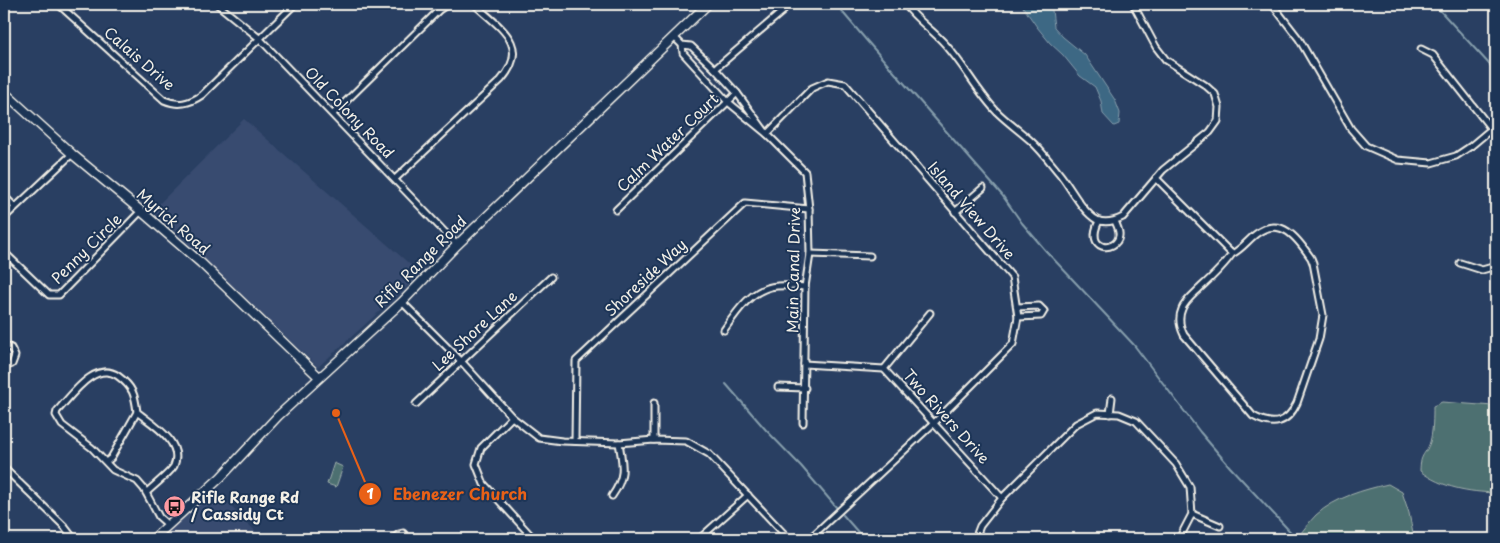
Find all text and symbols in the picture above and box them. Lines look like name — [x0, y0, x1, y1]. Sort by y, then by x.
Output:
street label: Calais Drive — [99, 20, 181, 95]
street label: Old Colony Road — [300, 61, 400, 163]
street label: Calm Water Court — [611, 87, 723, 197]
street label: Island View Drive — [923, 156, 1021, 264]
street label: Myrick Road — [132, 183, 216, 259]
street label: Penny Circle — [45, 207, 126, 288]
street label: Main Canal Drive — [780, 207, 805, 333]
street label: Rifle Range Road — [369, 210, 471, 312]
street label: Shoreside Way — [599, 233, 691, 321]
street label: Lee Shore Lane — [426, 284, 522, 376]
street label: Two Rivers Drive — [898, 364, 996, 468]
callout: Ebenezer Church — [357, 479, 538, 510]
text: 1 — [366, 481, 374, 504]
text: Ebenezer Church — [393, 481, 527, 505]
place label: Rifle Range Rd / Cassidy Ct — [190, 485, 299, 525]
bus stop icon: Rifle Range Rd / Cassidy Ct — [163, 495, 187, 519]

